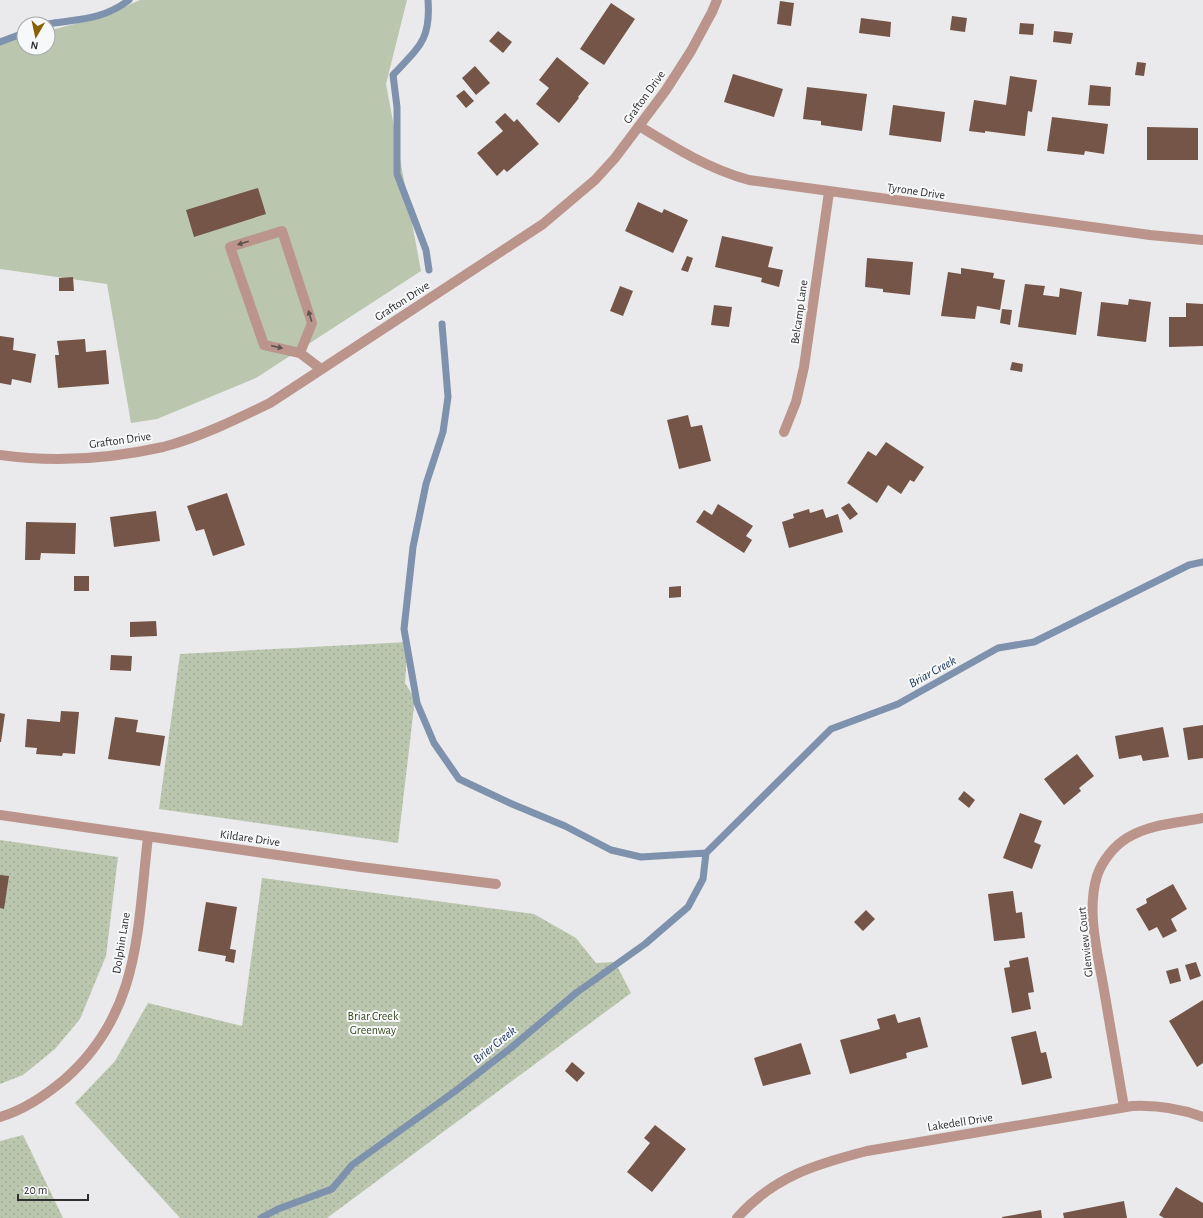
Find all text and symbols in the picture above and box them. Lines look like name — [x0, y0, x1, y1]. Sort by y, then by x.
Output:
north arrow — [16, 16, 56, 56]
text: N — [30, 39, 39, 51]
street label: Grafton Drive — [621, 68, 667, 126]
street label: Tyrone Drive — [886, 181, 946, 202]
one-way arrow — [237, 240, 249, 246]
street label: Grafton Drive — [373, 279, 431, 323]
street label: Belcamp Lane — [789, 279, 809, 345]
one-way arrow — [307, 310, 313, 322]
one-way arrow — [271, 345, 283, 351]
street label: Grafton Drive — [88, 430, 152, 450]
water label: Briar Creek — [907, 654, 958, 691]
street label: Kildare Drive — [219, 828, 281, 848]
street label: Glenview Court — [1075, 906, 1095, 978]
street label: Dolphin Lane — [110, 911, 132, 975]
park label: Briar Creek Greenway — [348, 1010, 399, 1037]
water label: Brier Creek — [471, 1024, 519, 1066]
street label: Lakedell Drive — [926, 1111, 994, 1133]
scale bar — [18, 1176, 88, 1202]
text: 20 m — [24, 1184, 47, 1196]

